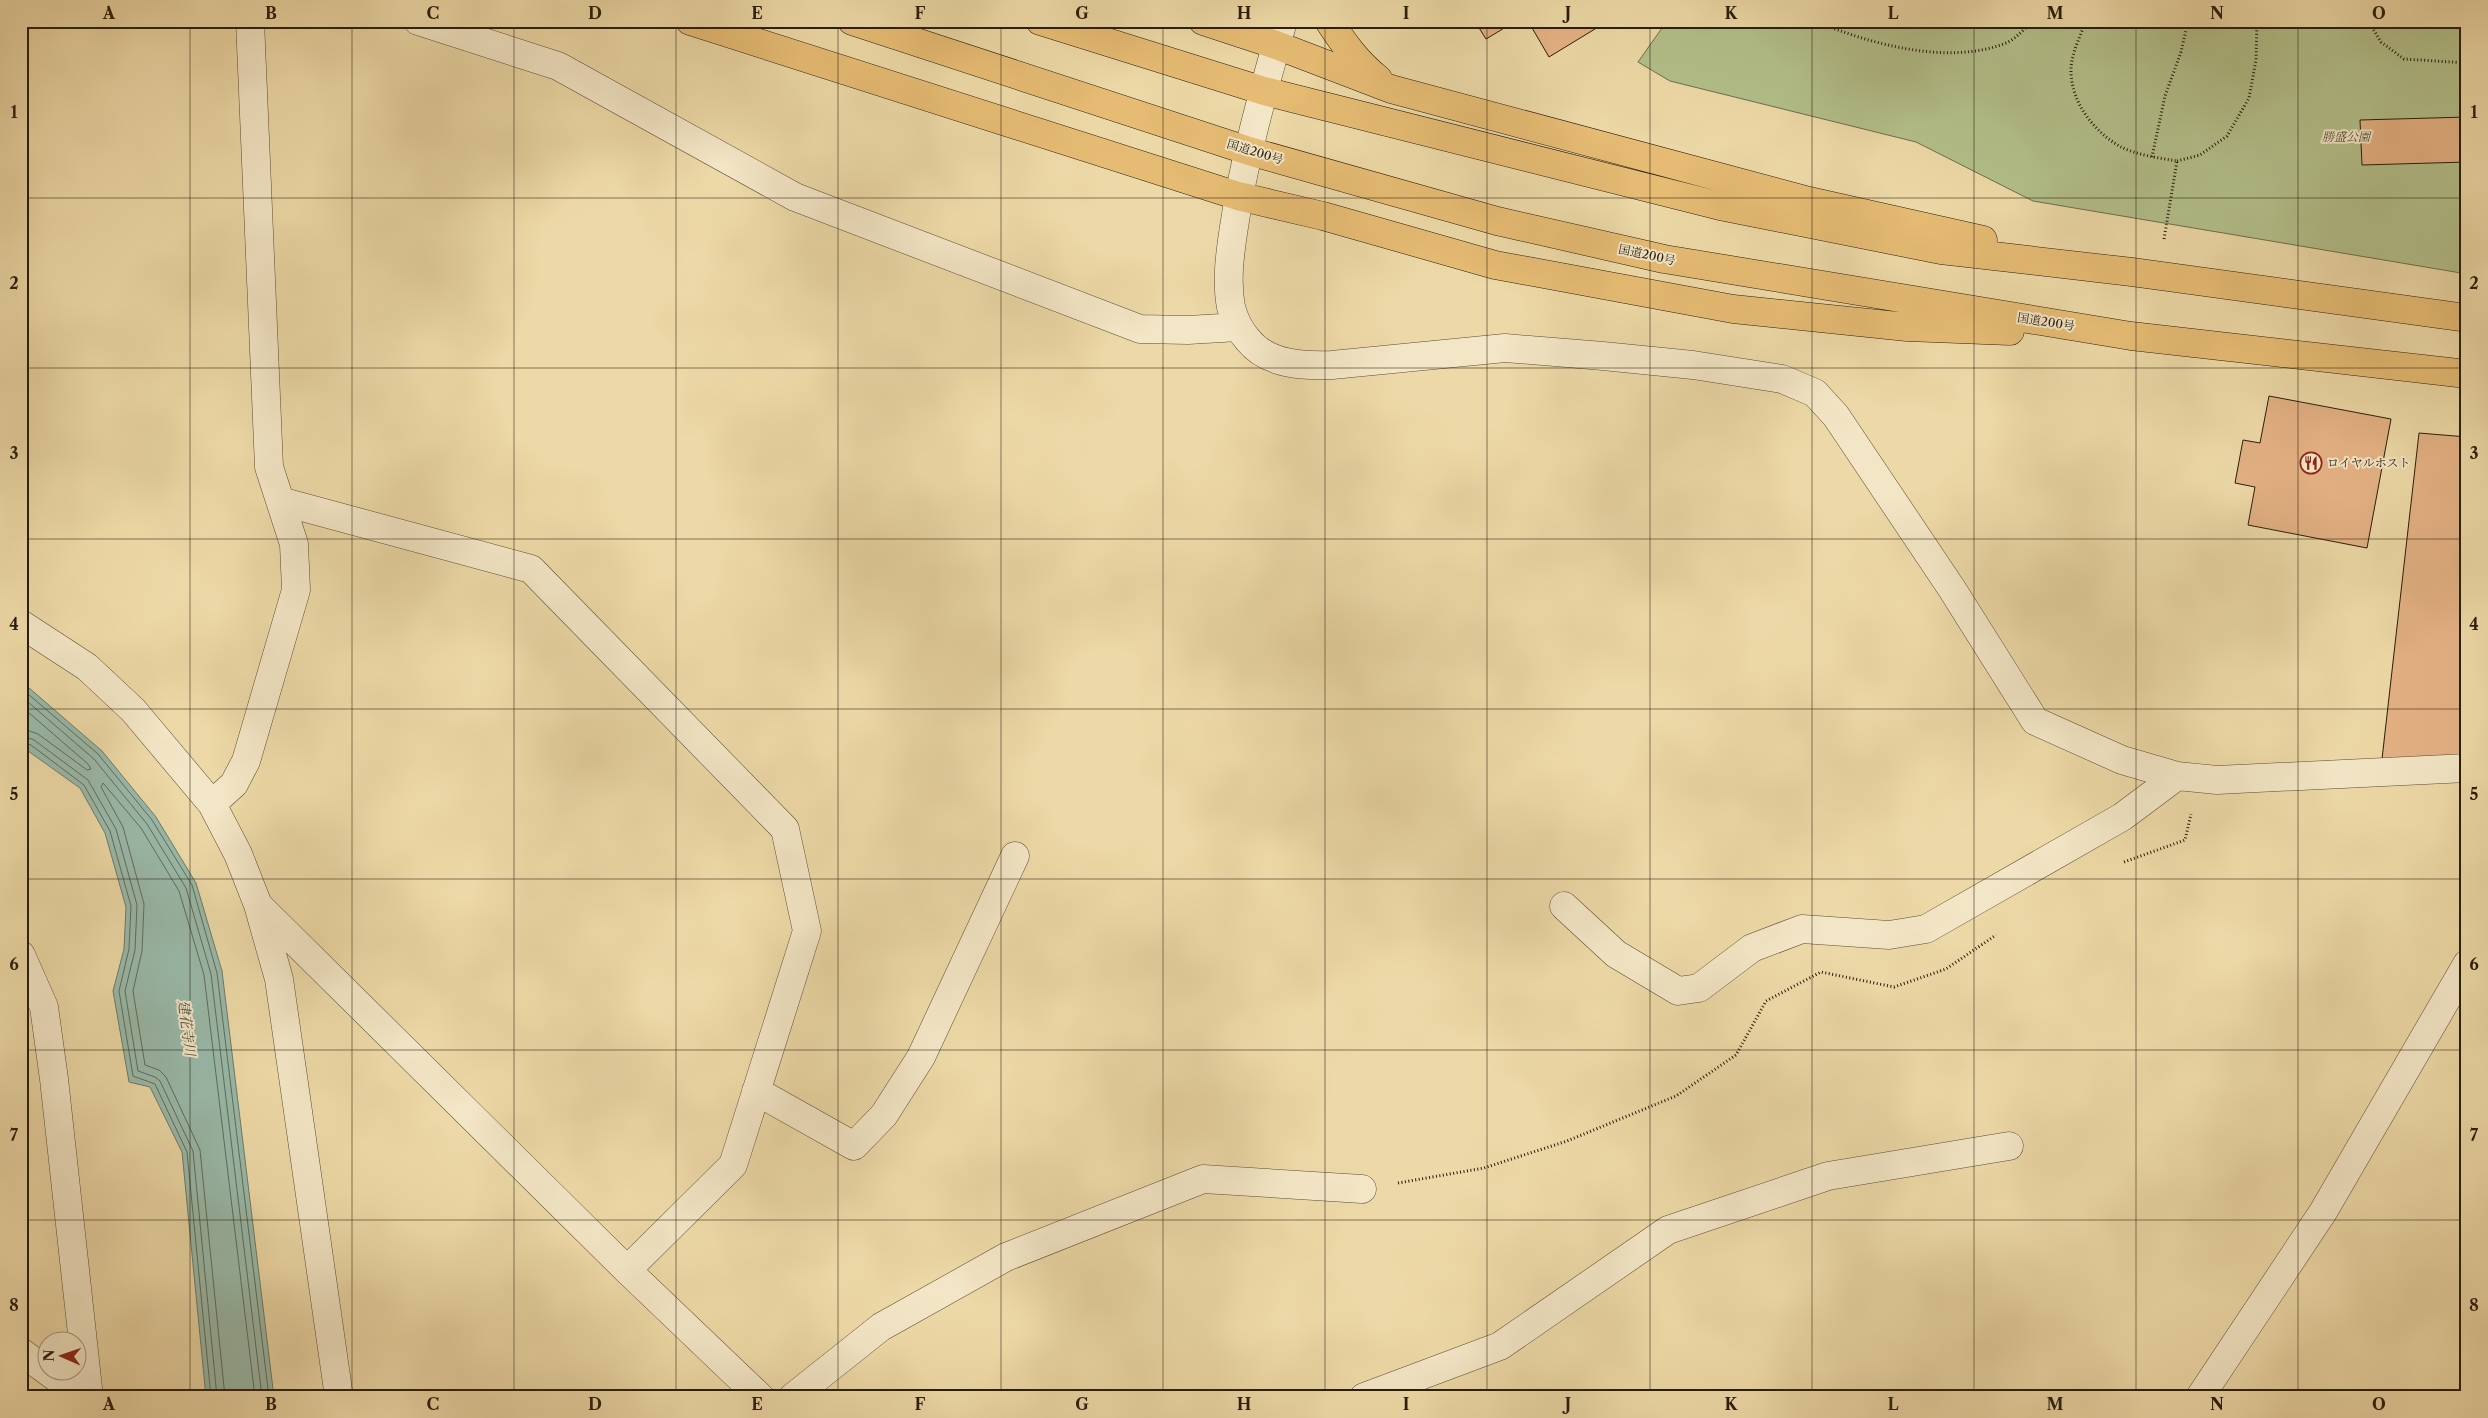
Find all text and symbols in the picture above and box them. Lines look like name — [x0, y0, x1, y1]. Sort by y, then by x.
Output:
text: A — [102, 3, 116, 23]
text: B — [265, 3, 277, 23]
text: C — [427, 3, 439, 23]
text: D — [588, 3, 602, 23]
text: E — [751, 3, 763, 23]
text: F — [915, 3, 926, 23]
text: G — [1075, 3, 1089, 23]
text: H — [1237, 3, 1251, 23]
text: I — [1403, 3, 1410, 23]
text: J — [1562, 3, 1571, 23]
text: K — [1725, 3, 1739, 23]
text: L — [1887, 3, 1899, 23]
text: M — [2047, 3, 2064, 23]
text: N — [2210, 3, 2224, 23]
text: O — [2372, 3, 2386, 23]
text: 1 — [10, 102, 18, 122]
text: 1 — [2470, 102, 2478, 122]
park label: 勝盛公園 — [2322, 129, 2372, 144]
street label: 国道200号 — [1225, 136, 1285, 167]
street label: 国道200号 — [1617, 241, 1677, 268]
text: 2 — [9, 273, 19, 293]
text: 2 — [2469, 273, 2479, 293]
street label: 国道200号 — [2016, 310, 2076, 333]
text: 3 — [9, 443, 19, 463]
text: 3 — [2469, 443, 2479, 463]
restaurant icon: ロイヤルホスト — [2299, 451, 2323, 475]
place label: ロイヤルホスト — [2327, 455, 2411, 470]
text: 4 — [9, 614, 19, 634]
text: 4 — [2469, 614, 2479, 634]
text: 5 — [10, 784, 19, 804]
text: 5 — [2470, 784, 2479, 804]
text: 6 — [9, 954, 19, 974]
text: 6 — [2469, 954, 2479, 974]
water label: 建花寺川 — [175, 999, 200, 1059]
text: 7 — [10, 1125, 19, 1145]
text: 7 — [2470, 1125, 2479, 1145]
text: 8 — [9, 1295, 19, 1315]
text: 8 — [2469, 1295, 2479, 1315]
north arrow — [38, 1330, 88, 1380]
text: N — [40, 1349, 58, 1362]
text: A — [102, 1394, 116, 1414]
text: B — [265, 1394, 277, 1414]
text: C — [427, 1394, 439, 1414]
text: D — [588, 1394, 602, 1414]
text: E — [751, 1394, 763, 1414]
text: F — [915, 1394, 926, 1414]
text: G — [1075, 1394, 1089, 1414]
text: H — [1237, 1394, 1251, 1414]
text: I — [1403, 1394, 1410, 1414]
text: J — [1562, 1394, 1571, 1414]
text: K — [1725, 1394, 1739, 1414]
text: L — [1887, 1394, 1899, 1414]
text: M — [2047, 1394, 2064, 1414]
text: N — [2210, 1394, 2224, 1414]
text: O — [2372, 1394, 2386, 1414]

